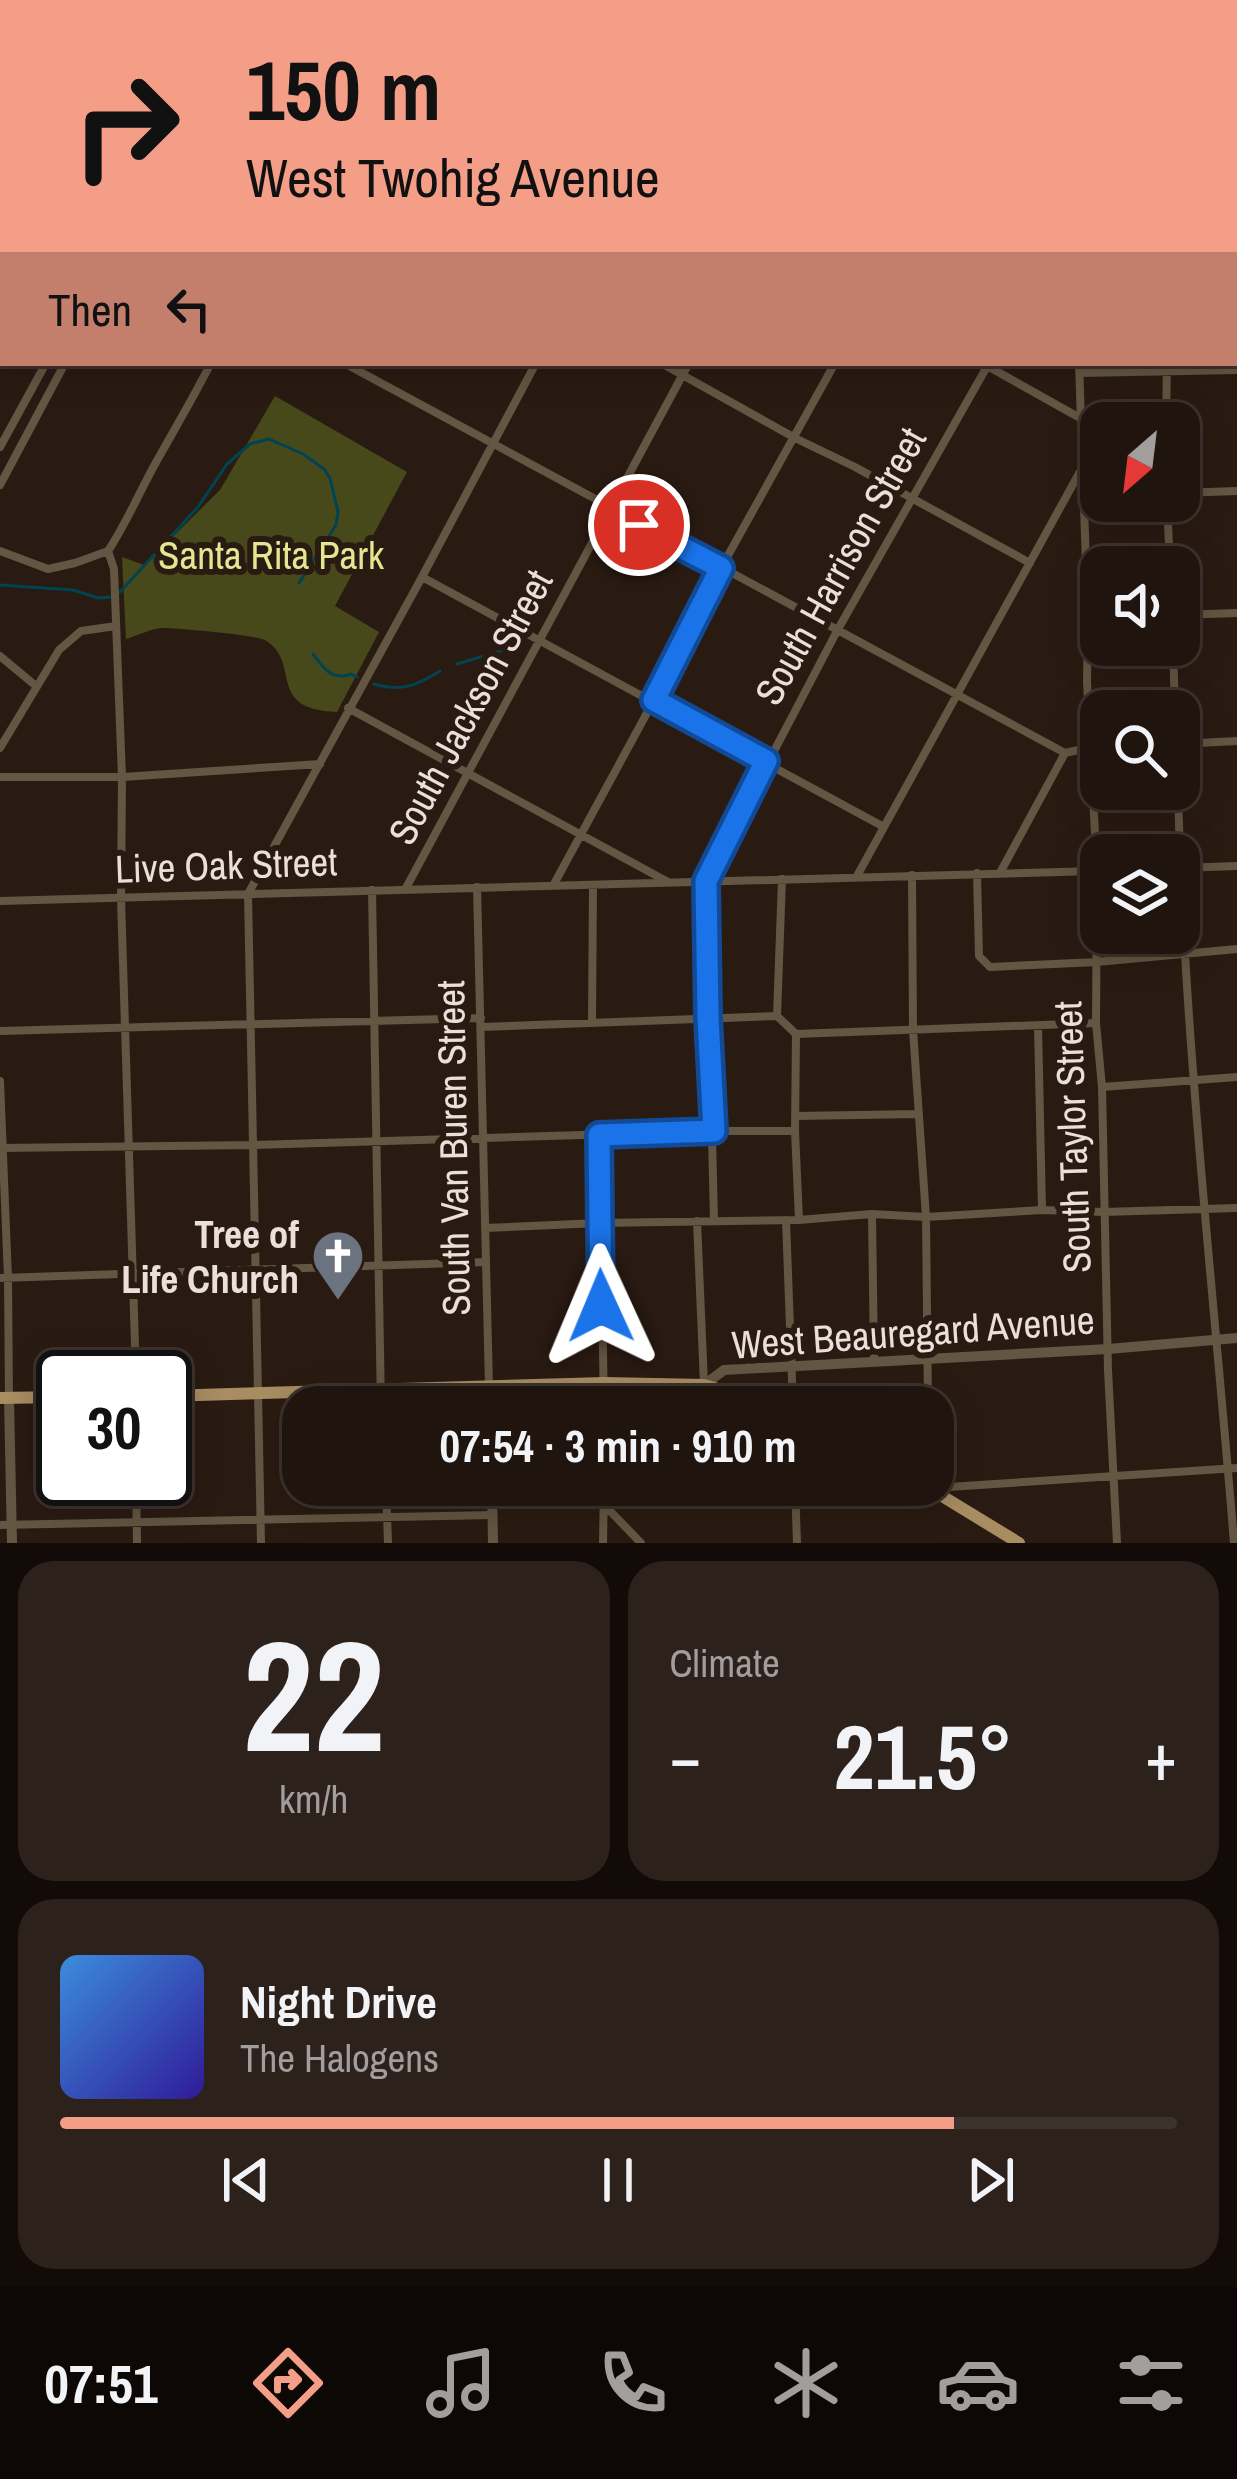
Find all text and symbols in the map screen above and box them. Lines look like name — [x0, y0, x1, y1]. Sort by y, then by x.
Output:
text: 150 m — [246, 33, 441, 146]
icon: right — [48, 48, 204, 204]
text: West Twohig Avenue — [246, 141, 660, 214]
icon: left — [156, 276, 222, 342]
text: Then — [48, 279, 132, 340]
north arrow — [1080, 402, 1200, 522]
map controls — [1080, 402, 1200, 954]
street label: South Harrison Street — [742, 418, 938, 714]
pin — [588, 474, 690, 576]
icon: arrive — [606, 492, 672, 558]
park label: Santa Rita Park — [158, 529, 385, 581]
button: sound — [1080, 546, 1200, 666]
street label: South Jackson Street — [376, 560, 564, 853]
button: search — [1080, 690, 1200, 810]
button: layers — [1080, 834, 1200, 954]
street label: Live Oak Street — [114, 835, 338, 895]
street label: South Van Buren Street — [424, 980, 482, 1316]
street label: South Taylor Street — [1041, 1000, 1103, 1274]
place label: Tree of Life Church — [121, 1208, 299, 1305]
church icon: Tree of Life Church — [310, 1228, 366, 1302]
position arrow — [538, 1243, 664, 1369]
street label: West Beauregard Avenue — [730, 1293, 1096, 1371]
speed limit sign: 30 — [36, 1350, 192, 1506]
text: 07:54 · 3 min · 910 m — [440, 1415, 796, 1476]
text: 22 — [243, 1590, 385, 1800]
text: Climate — [670, 1637, 780, 1689]
text: 21.5° — [833, 1696, 1013, 1817]
text: − — [670, 1712, 701, 1801]
text: + — [1145, 1712, 1177, 1801]
text: km/h — [279, 1773, 348, 1825]
text: Night Drive — [240, 1971, 437, 2032]
text: The Halogens — [240, 2032, 439, 2084]
icon: previous — [213, 2147, 279, 2213]
icon: pause — [585, 2147, 651, 2213]
icon: next — [958, 2147, 1024, 2213]
icon: directions — [246, 2341, 330, 2425]
icon: music — [419, 2341, 503, 2425]
icon: phone — [591, 2341, 675, 2425]
icon: climate — [764, 2341, 848, 2425]
icon: car — [936, 2341, 1020, 2425]
icon: filters — [1109, 2341, 1193, 2425]
text: 07:51 — [44, 2347, 158, 2420]

